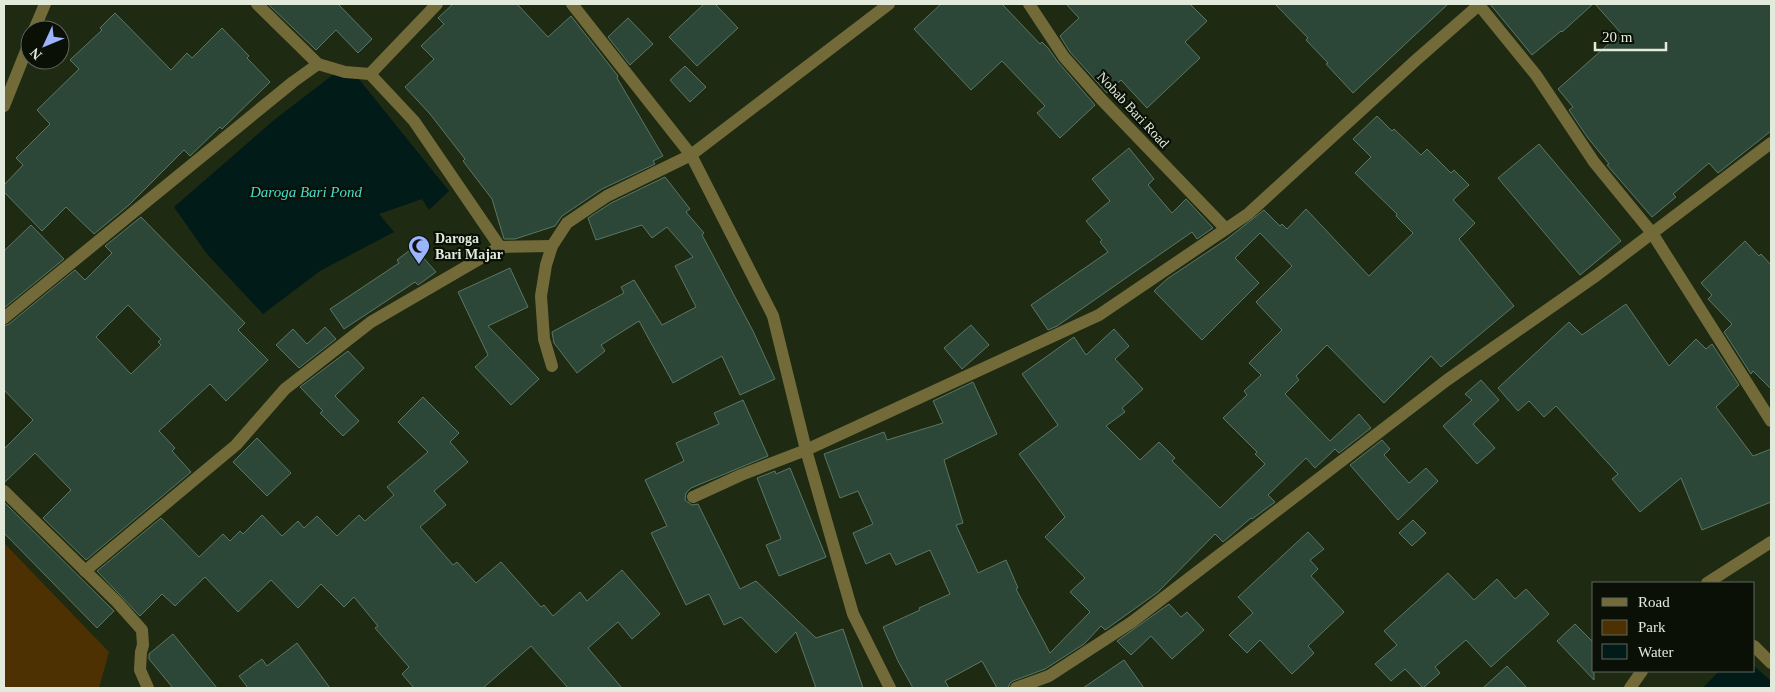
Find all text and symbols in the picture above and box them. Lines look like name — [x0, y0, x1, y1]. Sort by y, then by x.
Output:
north arrow — [20, 20, 70, 70]
scale bar — [1595, 20, 1666, 52]
text: 20 m — [1602, 29, 1633, 45]
text: N — [27, 45, 45, 63]
street label: Nobab Bari Road — [1094, 69, 1172, 151]
water label: Daroga Bari Pond — [249, 184, 362, 200]
place label: Daroga Bari Majar — [435, 231, 503, 262]
mosque icon: Daroga Bari Majar — [407, 234, 431, 265]
legend — [1592, 582, 1755, 672]
text: Road — [1638, 594, 1670, 610]
text: Park — [1638, 619, 1666, 635]
text: Water — [1638, 644, 1673, 660]

